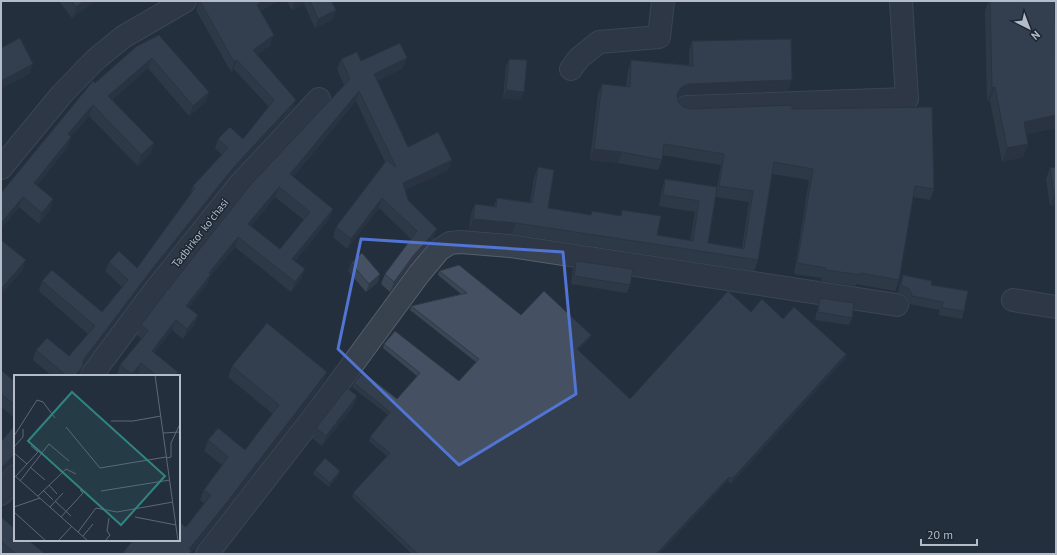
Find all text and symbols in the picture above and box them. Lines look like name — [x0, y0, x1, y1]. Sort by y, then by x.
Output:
north arrow — [1009, 8, 1049, 48]
text: N — [1028, 28, 1043, 43]
street label: Tadbirkor koʻchasi — [169, 195, 231, 270]
inset map — [14, 375, 180, 541]
scale bar — [921, 521, 977, 547]
text: 20 m — [927, 527, 953, 542]

